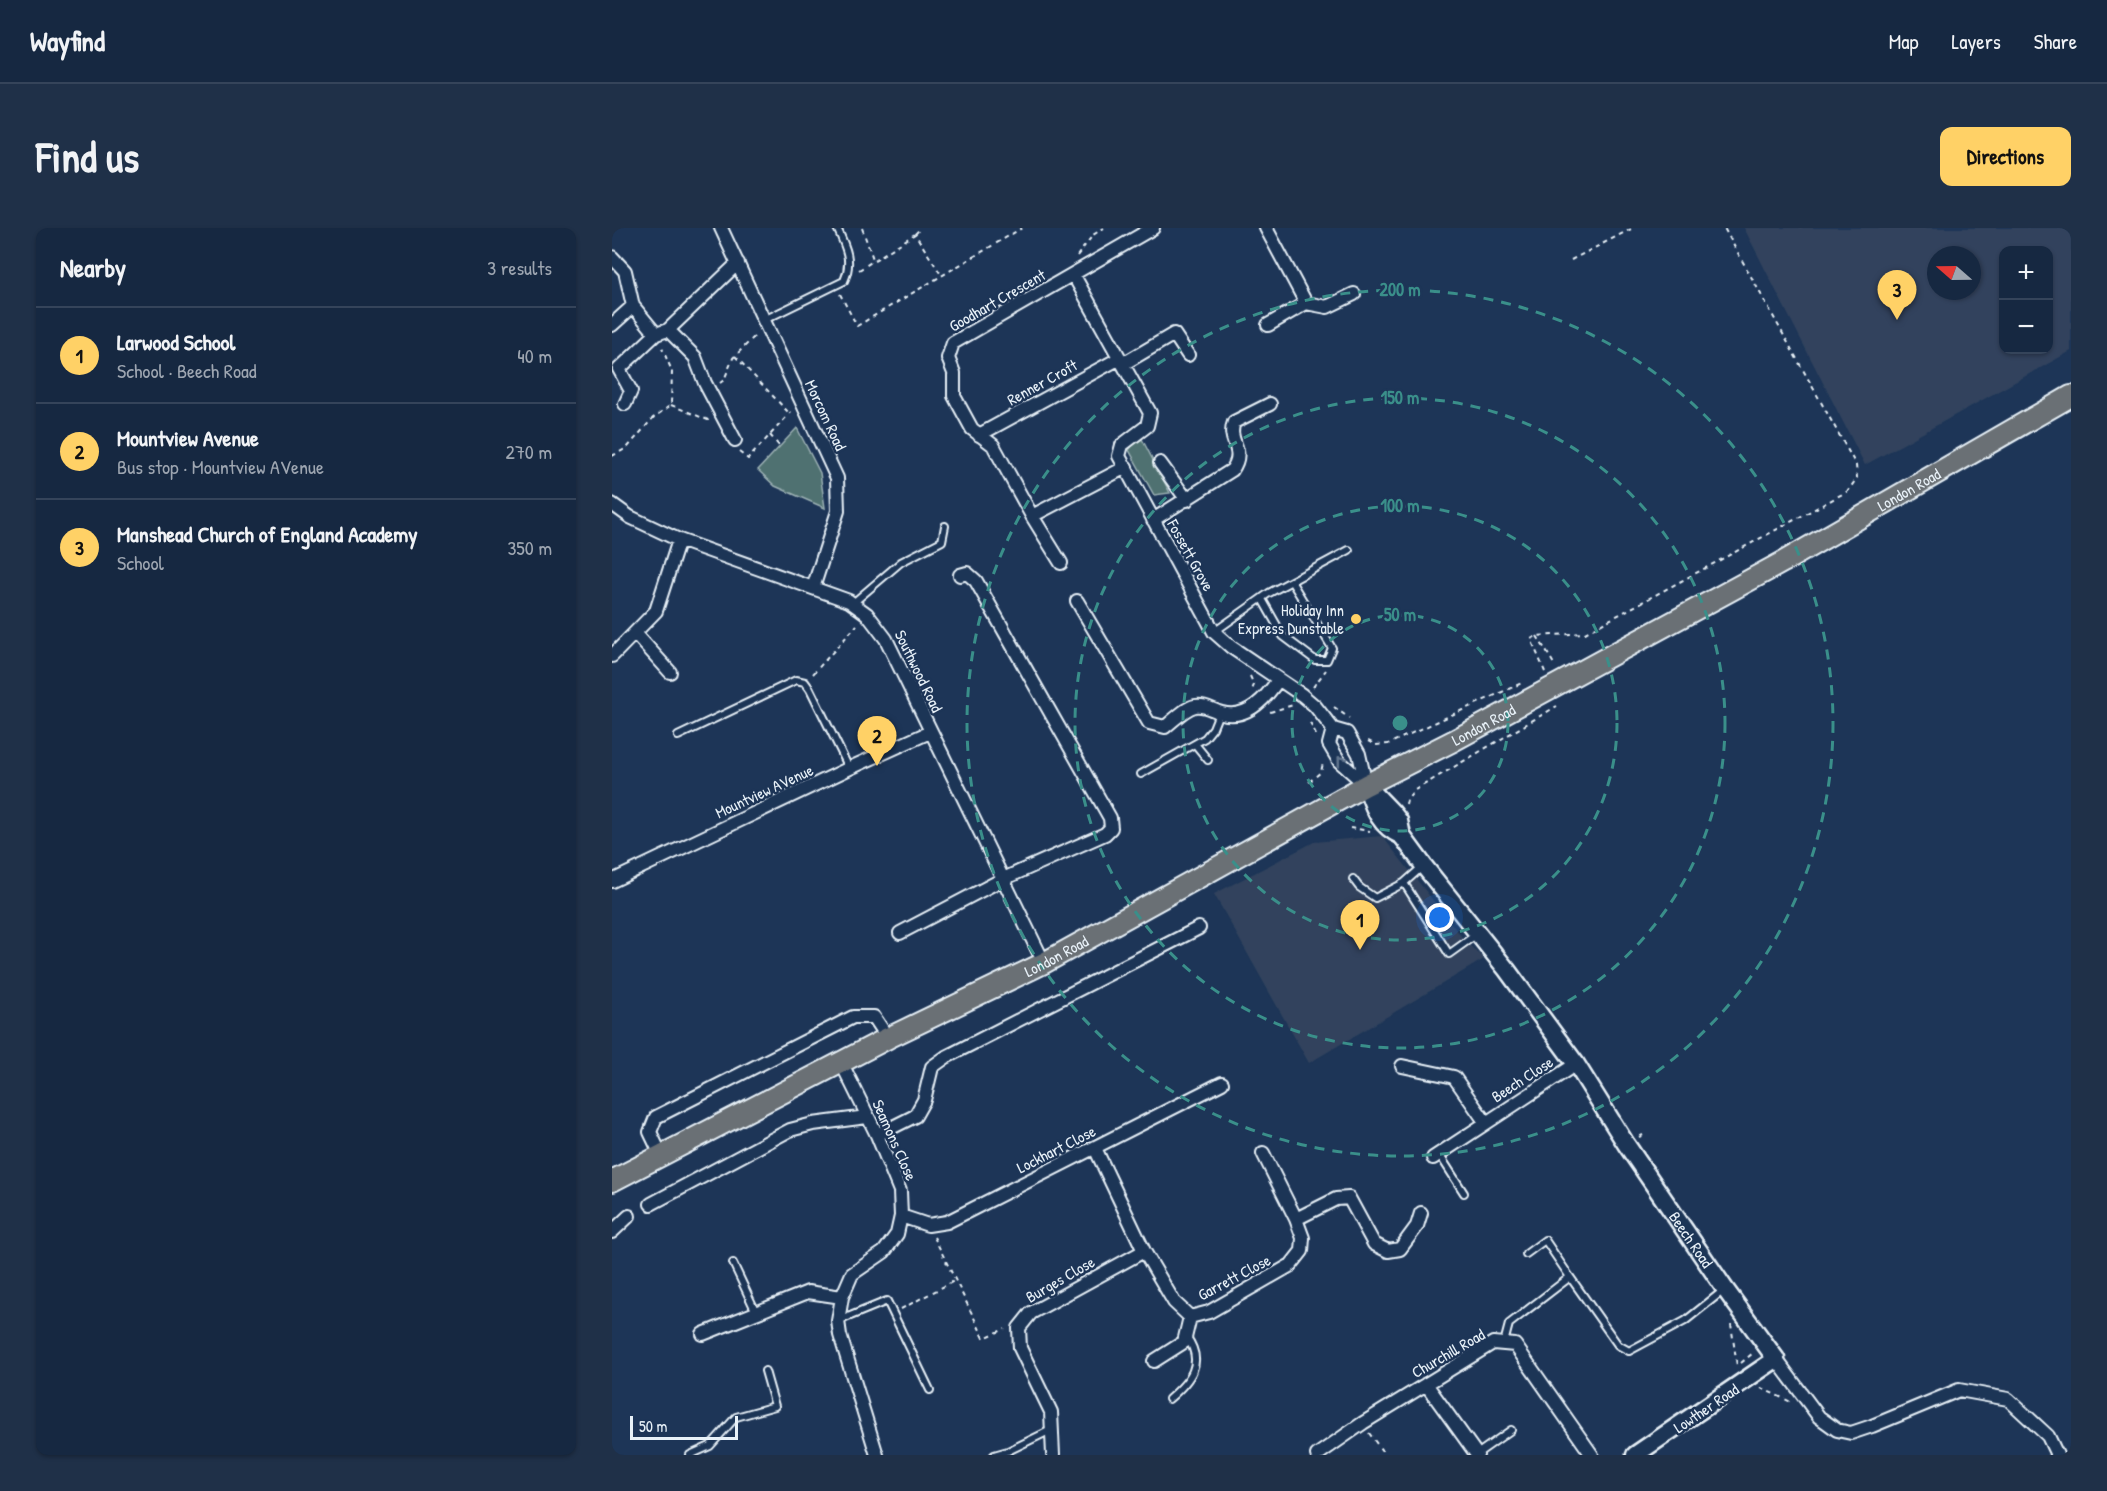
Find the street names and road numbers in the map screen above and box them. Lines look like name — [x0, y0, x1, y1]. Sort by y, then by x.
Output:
street label: Goodhart Crescent — [945, 263, 1050, 337]
street label: Renner Croft — [1003, 353, 1081, 410]
street label: Morcom Road — [800, 376, 852, 454]
street label: London Road — [1873, 463, 1944, 516]
street label: Fossett Grove — [1162, 514, 1220, 595]
street label: Southwood Road — [890, 626, 948, 716]
street label: London Road — [1448, 698, 1519, 751]
street label: Mountview AVenue — [711, 758, 817, 823]
street label: London Road — [1021, 930, 1092, 982]
street label: Beech Close — [1487, 1051, 1558, 1107]
street label: Seamons Close — [867, 1096, 923, 1185]
street label: Lockhart Close — [1013, 1119, 1100, 1178]
street label: Beech Road — [1664, 1207, 1718, 1272]
street label: Garrett Close — [1194, 1248, 1275, 1305]
street label: Burges Close — [1022, 1250, 1099, 1308]
street label: Churchill Road — [1407, 1323, 1489, 1383]
street label: Lowther Road — [1669, 1378, 1743, 1438]

